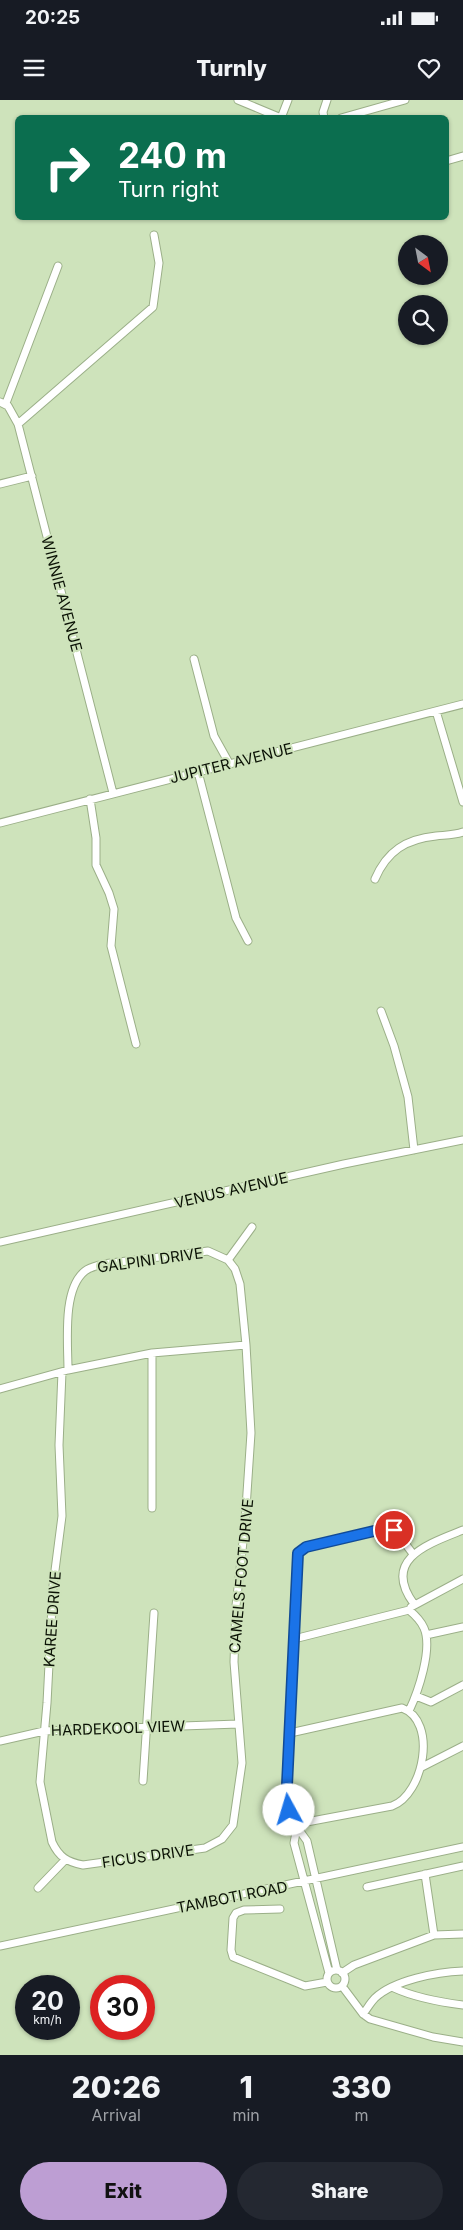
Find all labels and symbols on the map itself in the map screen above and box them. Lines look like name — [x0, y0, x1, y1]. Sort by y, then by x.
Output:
north arrow — [398, 235, 448, 285]
street label: WINNIE AVENUE — [37, 534, 87, 654]
street label: JUPITER AVENUE — [168, 739, 294, 787]
street label: VENUS AVENUE — [172, 1168, 290, 1212]
street label: GALPINI DRIVE — [96, 1243, 204, 1277]
street label: CAMELS FOOT DRIVE — [225, 1498, 257, 1654]
pin — [373, 1509, 415, 1551]
street label: KAREE DRIVE — [39, 1570, 65, 1668]
street label: HARDEKOOL VIEW — [51, 1716, 186, 1740]
position arrow — [262, 1783, 314, 1835]
street label: FICUS DRIVE — [101, 1840, 195, 1872]
street label: TAMBOTI ROAD — [175, 1877, 289, 1917]
speed limit sign: 30 — [90, 1975, 155, 2040]

